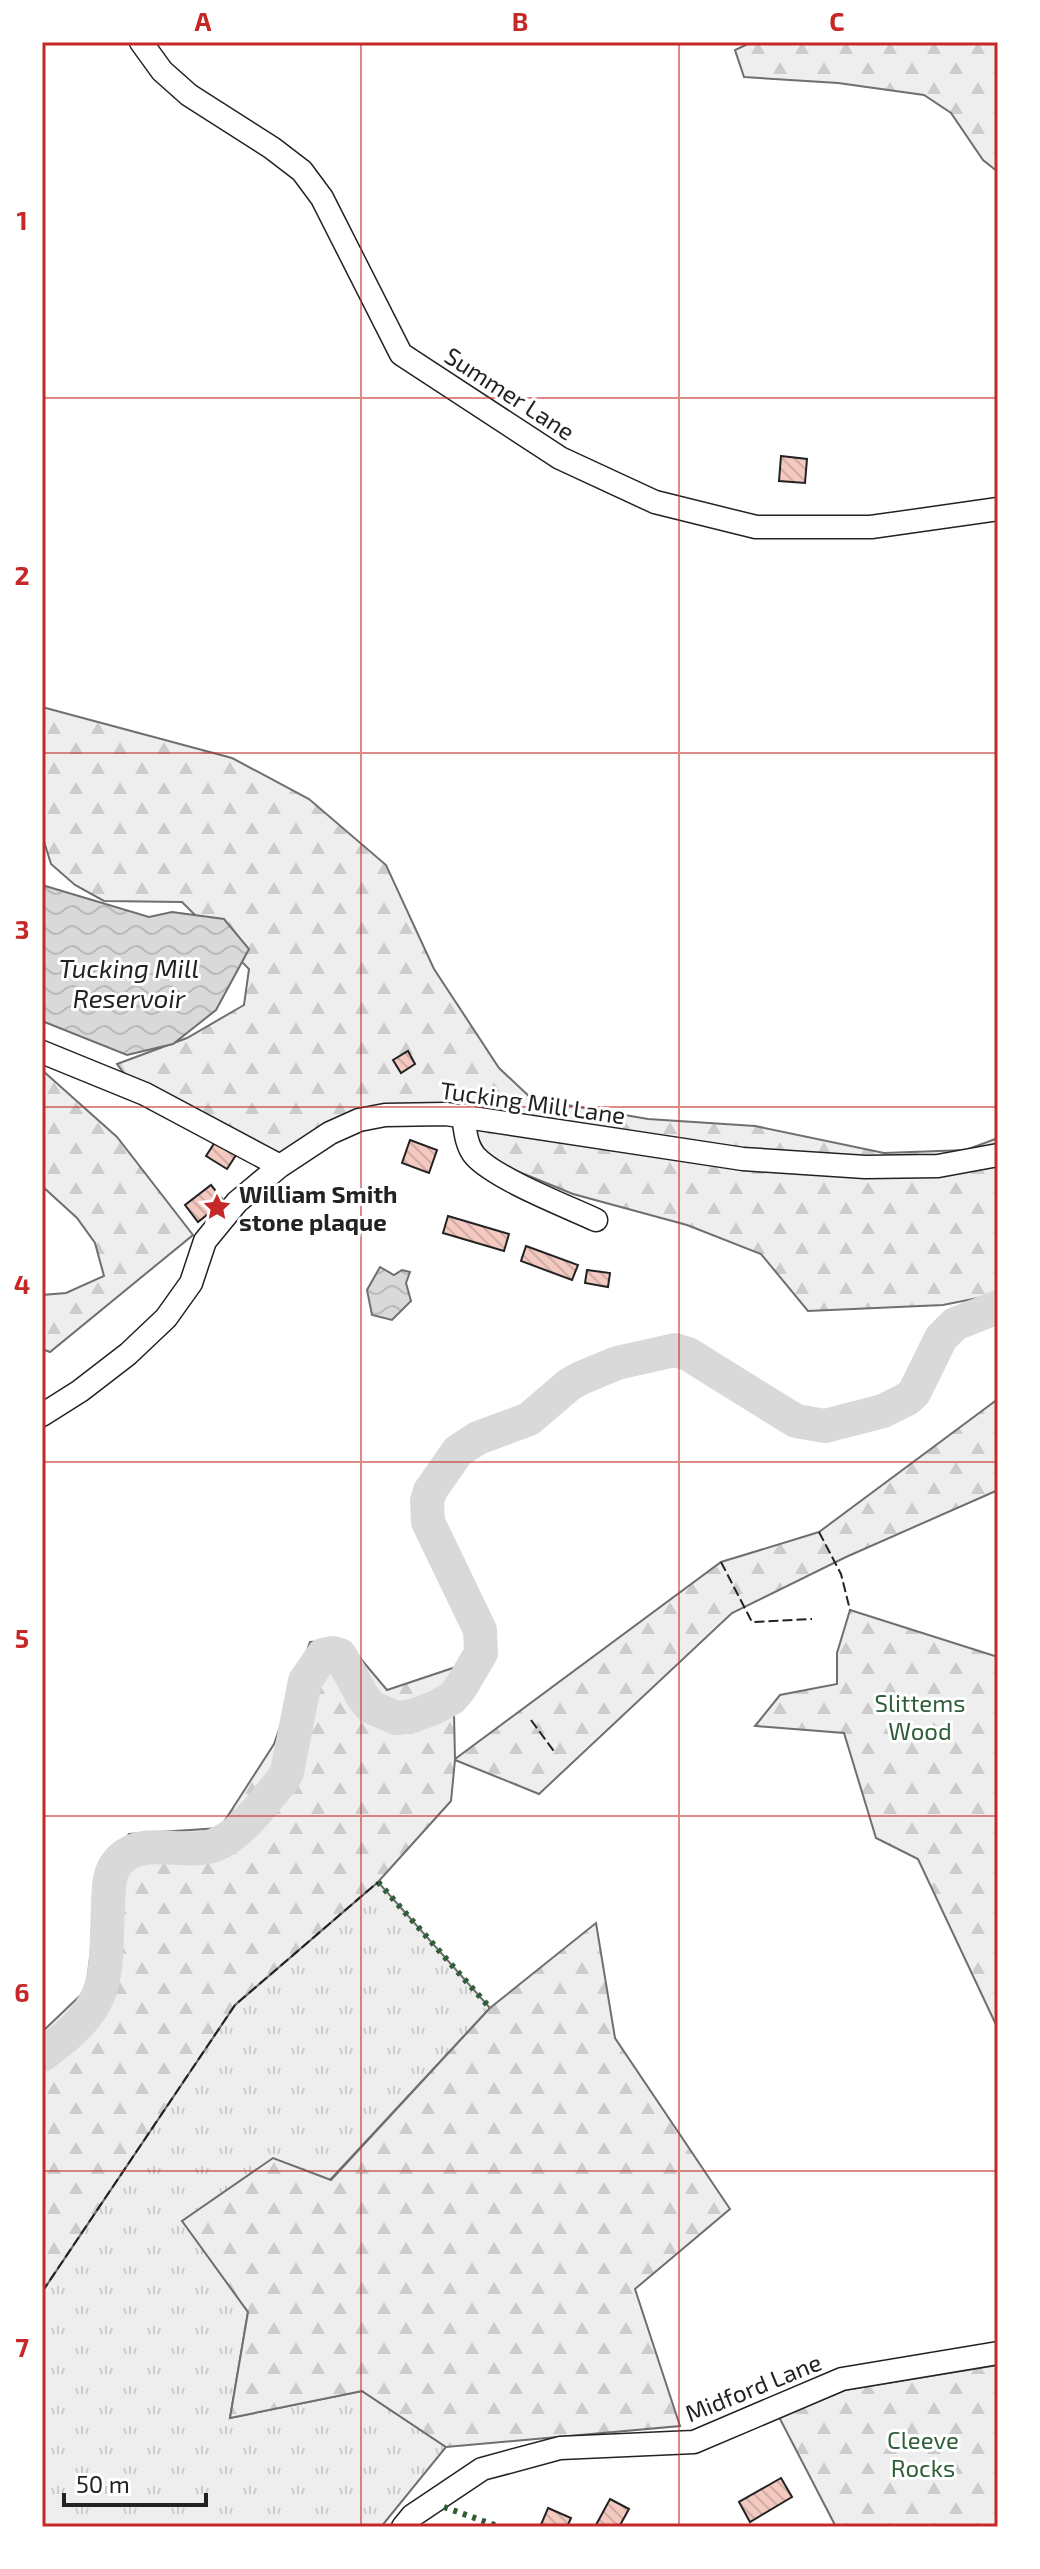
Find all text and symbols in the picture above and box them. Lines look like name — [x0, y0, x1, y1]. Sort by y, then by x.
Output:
text: A — [195, 5, 212, 36]
text: B — [512, 5, 528, 36]
text: C — [829, 5, 845, 36]
text: 1 — [16, 204, 28, 235]
street label: Summer Lane — [440, 340, 580, 446]
text: 2 — [14, 559, 30, 590]
text: 3 — [15, 913, 29, 944]
water label: Tucking Mill Reservoir — [59, 952, 199, 1013]
street label: Tucking Mill Lane — [439, 1075, 627, 1129]
place label: William Smith stone plaque — [239, 1179, 398, 1236]
place icon: William Smith stone plaque — [202, 1192, 232, 1222]
text: 4 — [14, 1268, 30, 1299]
text: 5 — [15, 1622, 29, 1653]
park label: Slittems Wood — [875, 1688, 965, 1745]
text: 6 — [14, 1976, 30, 2007]
text: 7 — [15, 2331, 29, 2362]
street label: Midford Lane — [681, 2347, 825, 2427]
park label: Cleeve Rocks — [887, 2425, 959, 2482]
scale bar — [64, 2457, 206, 2507]
text: 50 m — [76, 2469, 130, 2498]

